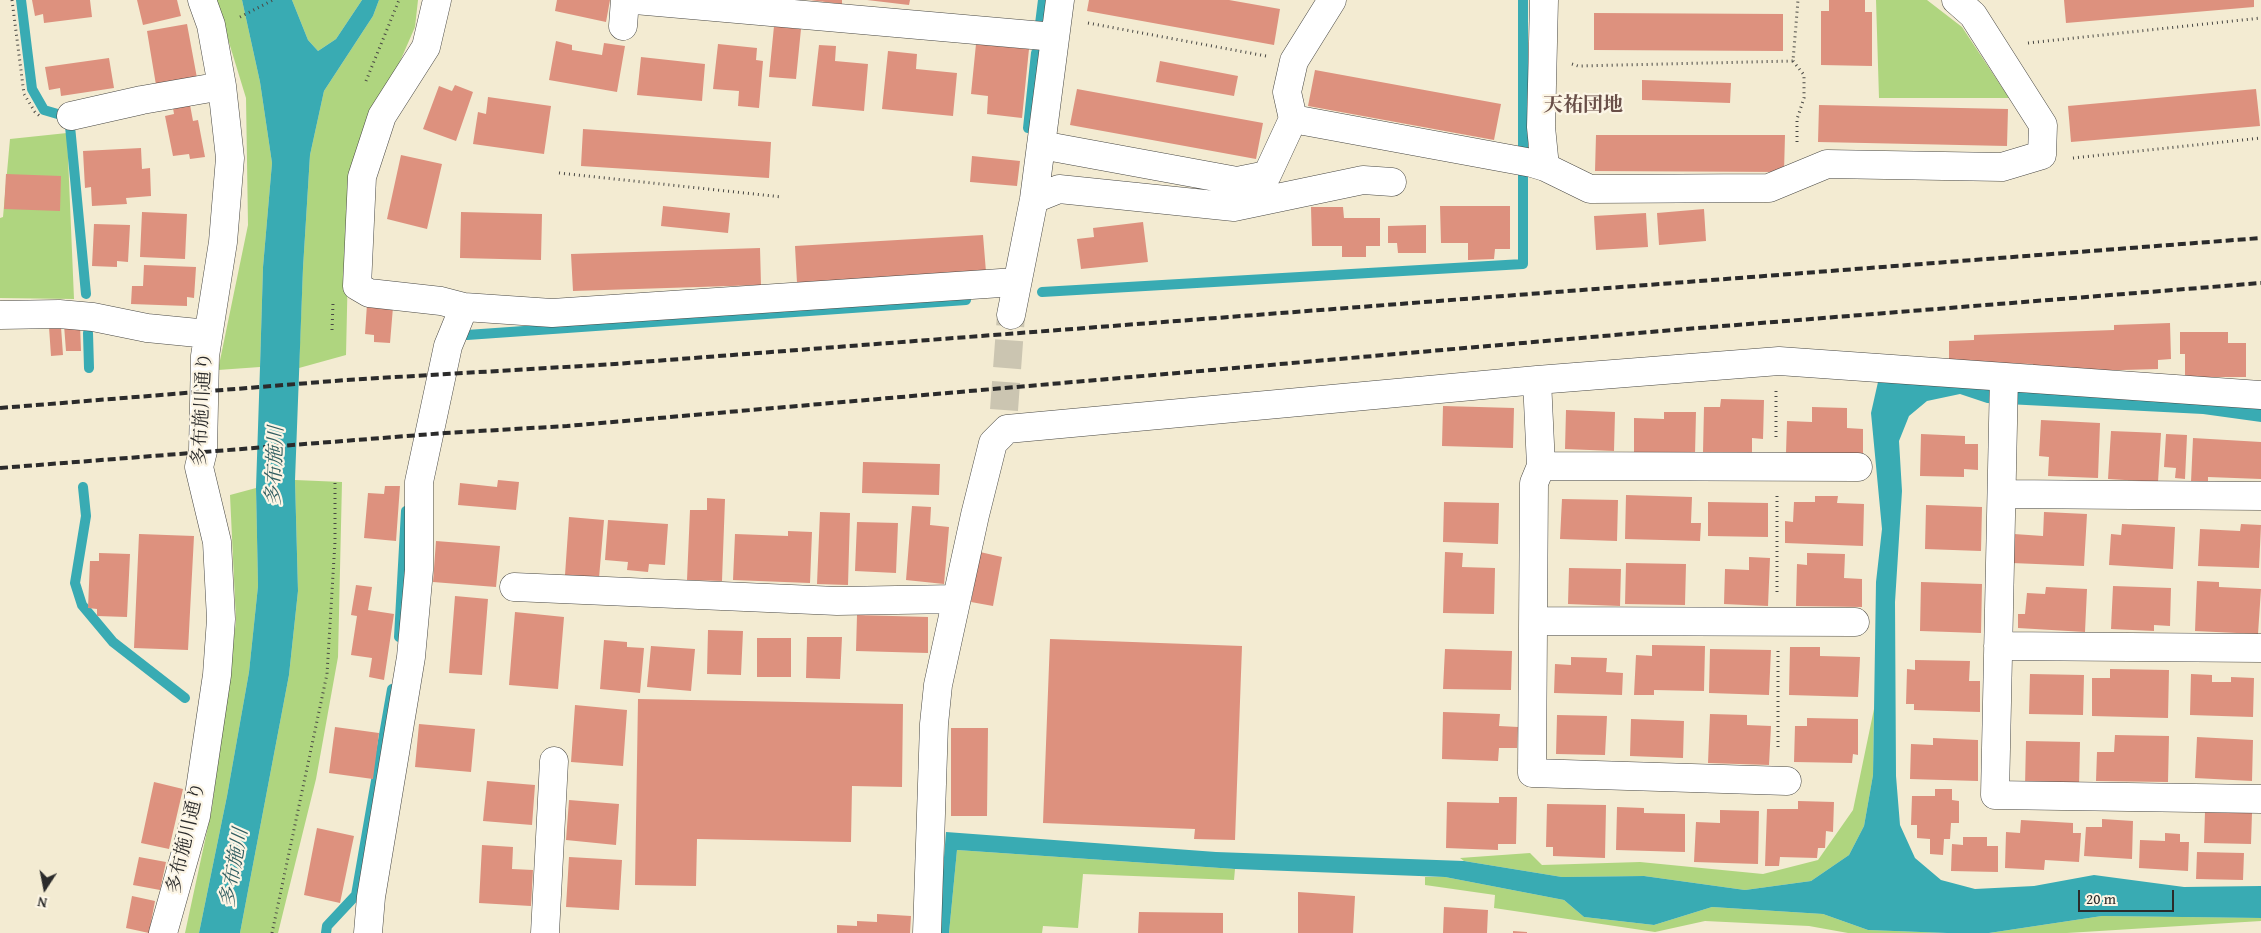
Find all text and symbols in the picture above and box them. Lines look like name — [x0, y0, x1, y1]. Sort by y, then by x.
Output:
district label: 天祐団地 — [1543, 94, 1623, 118]
street label: 多布施川通り — [189, 351, 217, 467]
water label: 多布施川 — [263, 426, 289, 506]
street label: 多布施川通り — [163, 780, 211, 896]
water label: 多布施川 — [216, 827, 254, 909]
north arrow — [20, 863, 70, 913]
scale bar — [2081, 880, 2177, 912]
text: 20 m — [2086, 888, 2116, 909]
text: N — [36, 892, 49, 913]

